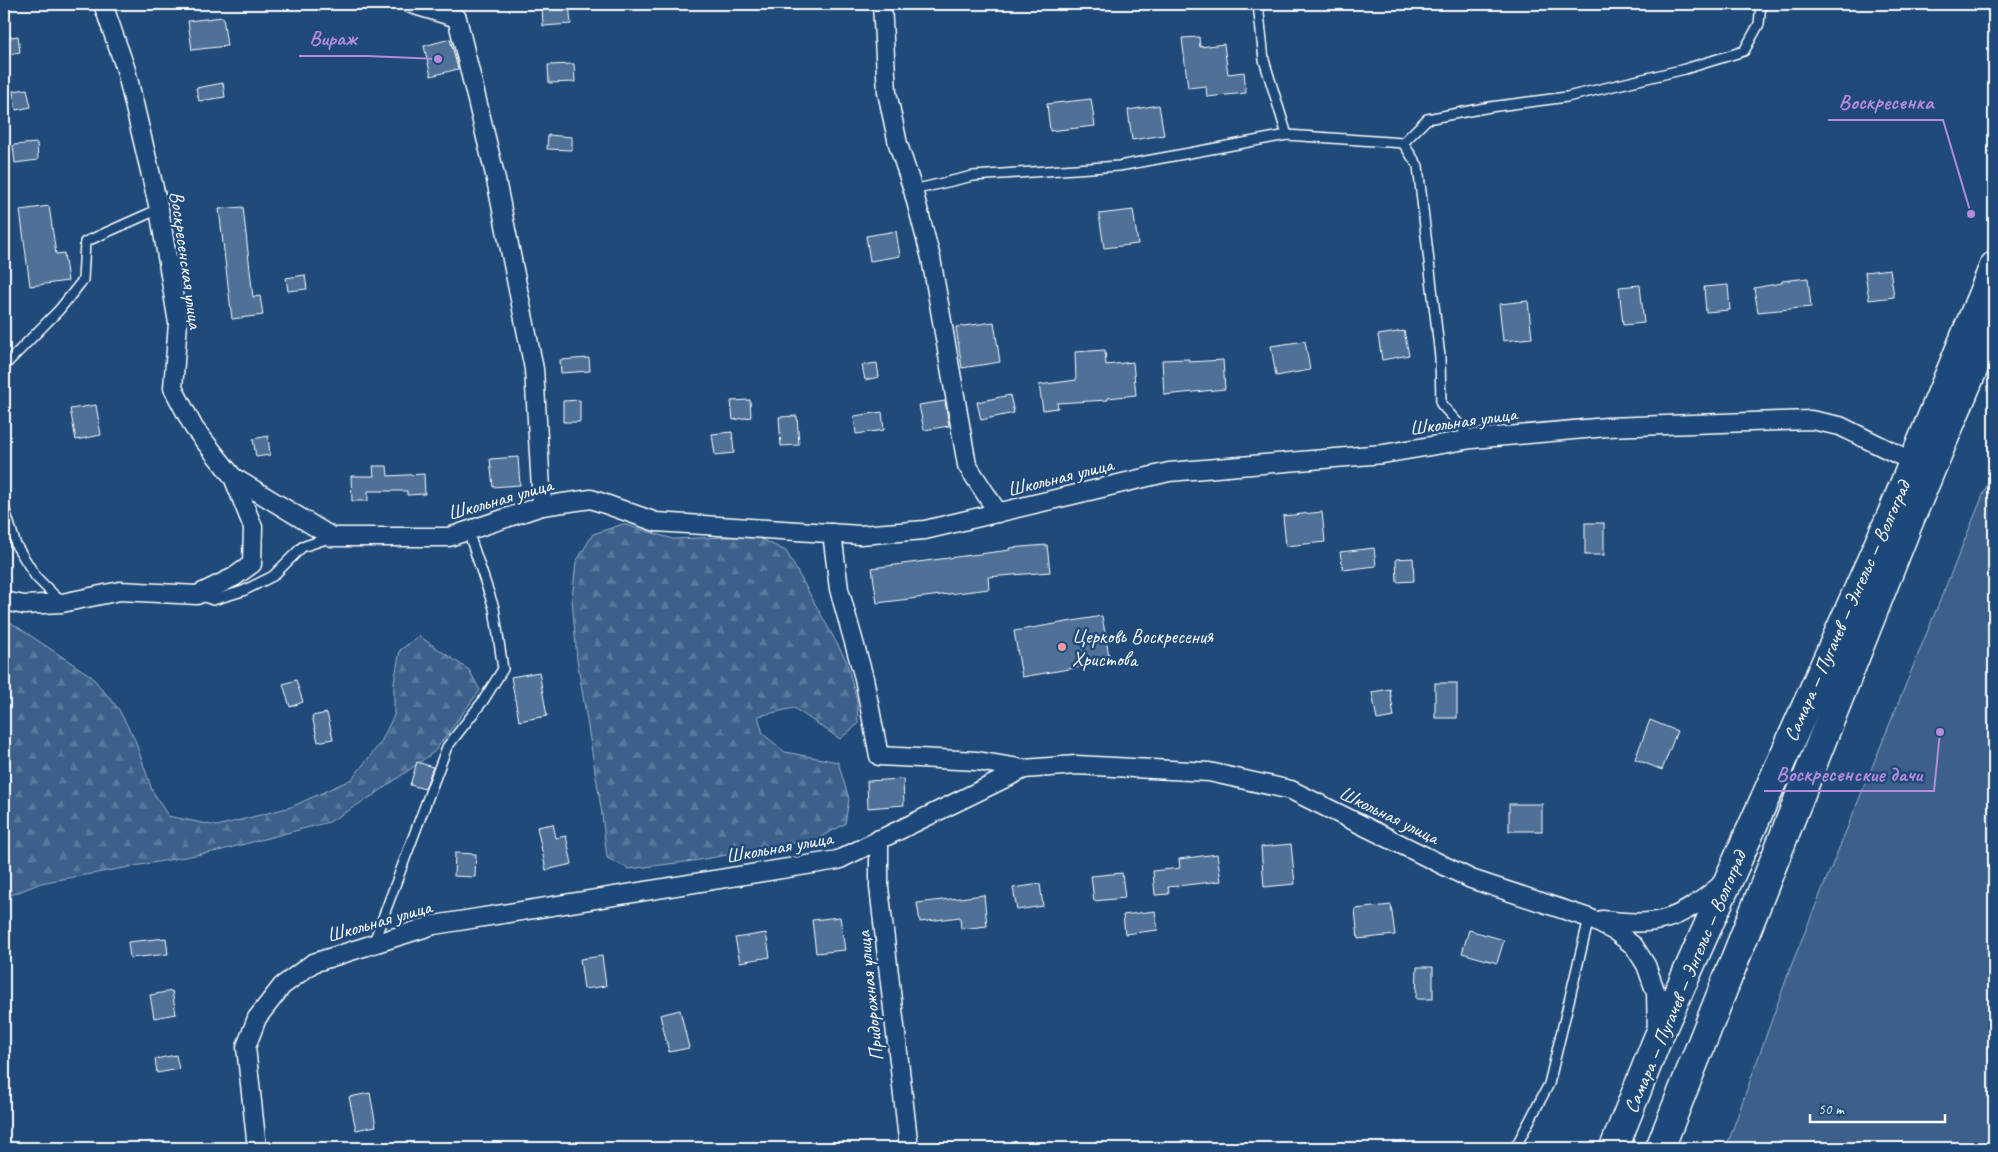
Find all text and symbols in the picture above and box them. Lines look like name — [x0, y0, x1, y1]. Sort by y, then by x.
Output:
callout: Вираж — [299, 20, 367, 56]
text: Вираж — [309, 25, 359, 51]
callout: Воскресенка — [1828, 84, 1943, 120]
text: Воскресенка — [1839, 89, 1935, 115]
street label: Воскресенская улица — [164, 190, 208, 332]
street label: Школьная улица — [1408, 401, 1520, 441]
street label: Школьная улица — [1005, 451, 1117, 502]
street label: Школьная улица — [445, 472, 557, 526]
street label: Самара — Пугачев — Энгельс — Волгоград — [1778, 475, 1917, 745]
place label: Церковь Воскресения Христова — [1072, 624, 1214, 672]
marker: Церковь Воскресения Христова — [1056, 641, 1068, 653]
callout: Воскресенские дачи — [1764, 755, 1934, 791]
text: Воскресенские дачи — [1776, 761, 1924, 787]
street label: Школьная улица — [1335, 780, 1445, 851]
street label: Школьная улица — [724, 825, 836, 869]
street label: Самара — Пугачев — Энгельс — Волгоград — [1618, 846, 1752, 1117]
street label: Школьная улица — [324, 894, 436, 948]
street label: Придорожная улица — [851, 928, 889, 1062]
scale bar — [1810, 1092, 1946, 1124]
text: 50 m — [1818, 1100, 1845, 1119]

